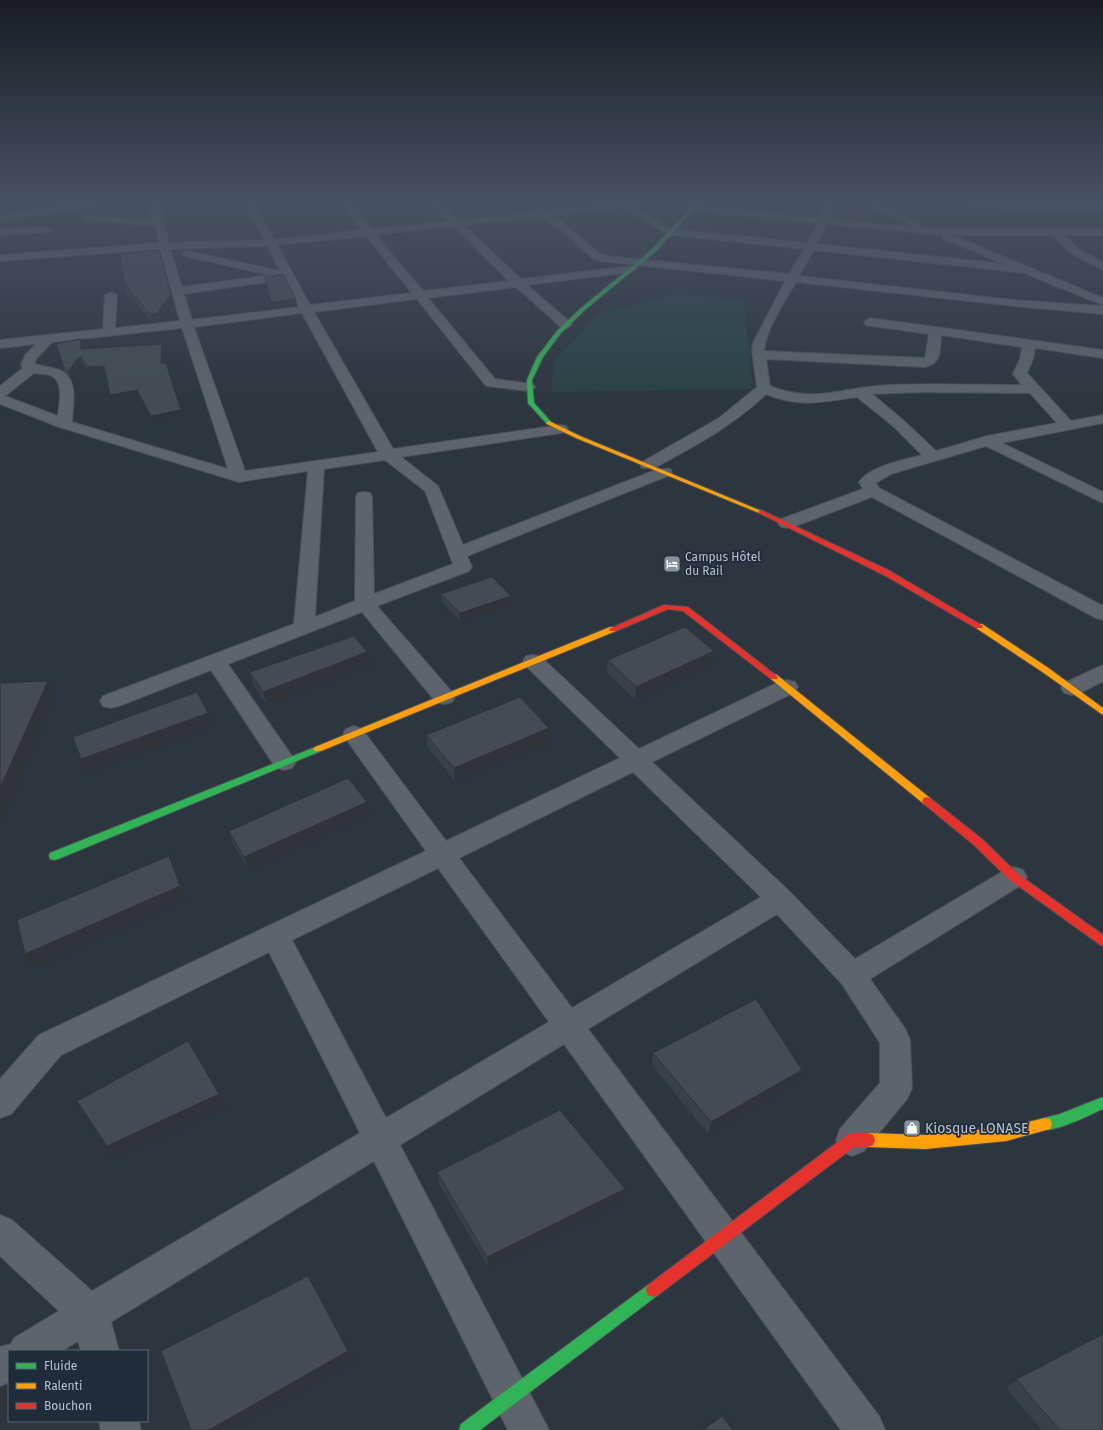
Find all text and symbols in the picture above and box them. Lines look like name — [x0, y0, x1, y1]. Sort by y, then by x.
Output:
place label: Campus Hôtel du Rail — [685, 550, 761, 578]
hotel icon: Campus Hôtel du Rail — [662, 554, 682, 574]
shop icon: Kiosque LONASE — [902, 1118, 922, 1138]
place label: Kiosque LONASE — [925, 1120, 1029, 1137]
legend — [8, 1350, 148, 1422]
text: Fluide — [44, 1359, 77, 1373]
text: Ralenti — [44, 1379, 82, 1393]
text: Bouchon — [44, 1399, 92, 1413]

